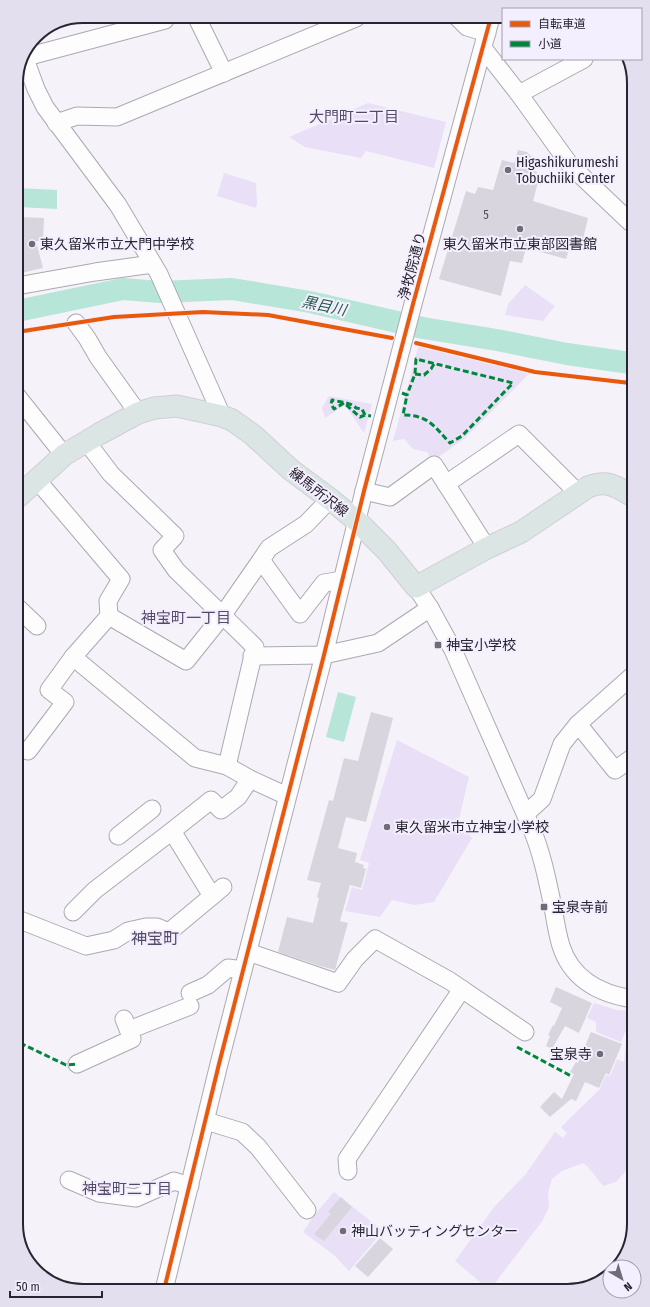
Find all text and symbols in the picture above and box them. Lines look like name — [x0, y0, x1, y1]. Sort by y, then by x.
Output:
legend — [502, 8, 642, 60]
text: 自転車道 — [538, 17, 586, 31]
text: 小道 — [538, 37, 562, 51]
district label: 大門町二丁目 — [309, 108, 399, 126]
place label: Higashikurumeshi Tobuchiiki Center — [516, 154, 619, 187]
marker: Higashikurumeshi Tobuchiiki Center — [503, 165, 513, 175]
house number: 5 — [483, 208, 489, 222]
marker: 東久留米市立東部図書館 — [515, 224, 525, 234]
street label: 浄牧院通り — [395, 230, 430, 302]
place label: 東久留米市立大門中学校 — [40, 236, 194, 253]
place label: 東久留米市立東部図書館 — [443, 236, 597, 253]
marker: 東久留米市立大門中学校 — [27, 239, 37, 249]
water label: 黒目川 — [300, 293, 350, 320]
street label: 練馬所沢線 — [286, 464, 352, 521]
district label: 神宝町一丁目 — [141, 609, 231, 627]
place label: 神宝小学校 — [446, 637, 516, 654]
marker: 神宝小学校 — [433, 640, 443, 650]
place label: 東久留米市立神宝小学校 — [395, 819, 549, 836]
marker: 東久留米市立神宝小学校 — [382, 822, 392, 832]
place label: 宝泉寺前 — [552, 899, 608, 916]
marker: 宝泉寺前 — [539, 902, 549, 912]
district label: 神宝町 — [131, 929, 179, 948]
place label: 宝泉寺 — [550, 1046, 592, 1063]
marker: 宝泉寺 — [595, 1049, 605, 1059]
district label: 神宝町二丁目 — [82, 1180, 172, 1198]
place label: 神山バッティングセンター — [351, 1223, 518, 1240]
marker: 神山バッティングセンター — [338, 1226, 348, 1236]
north arrow — [602, 1259, 642, 1299]
scale bar — [10, 1273, 102, 1299]
text: N — [621, 1279, 634, 1294]
text: 50 m — [16, 1280, 40, 1294]

